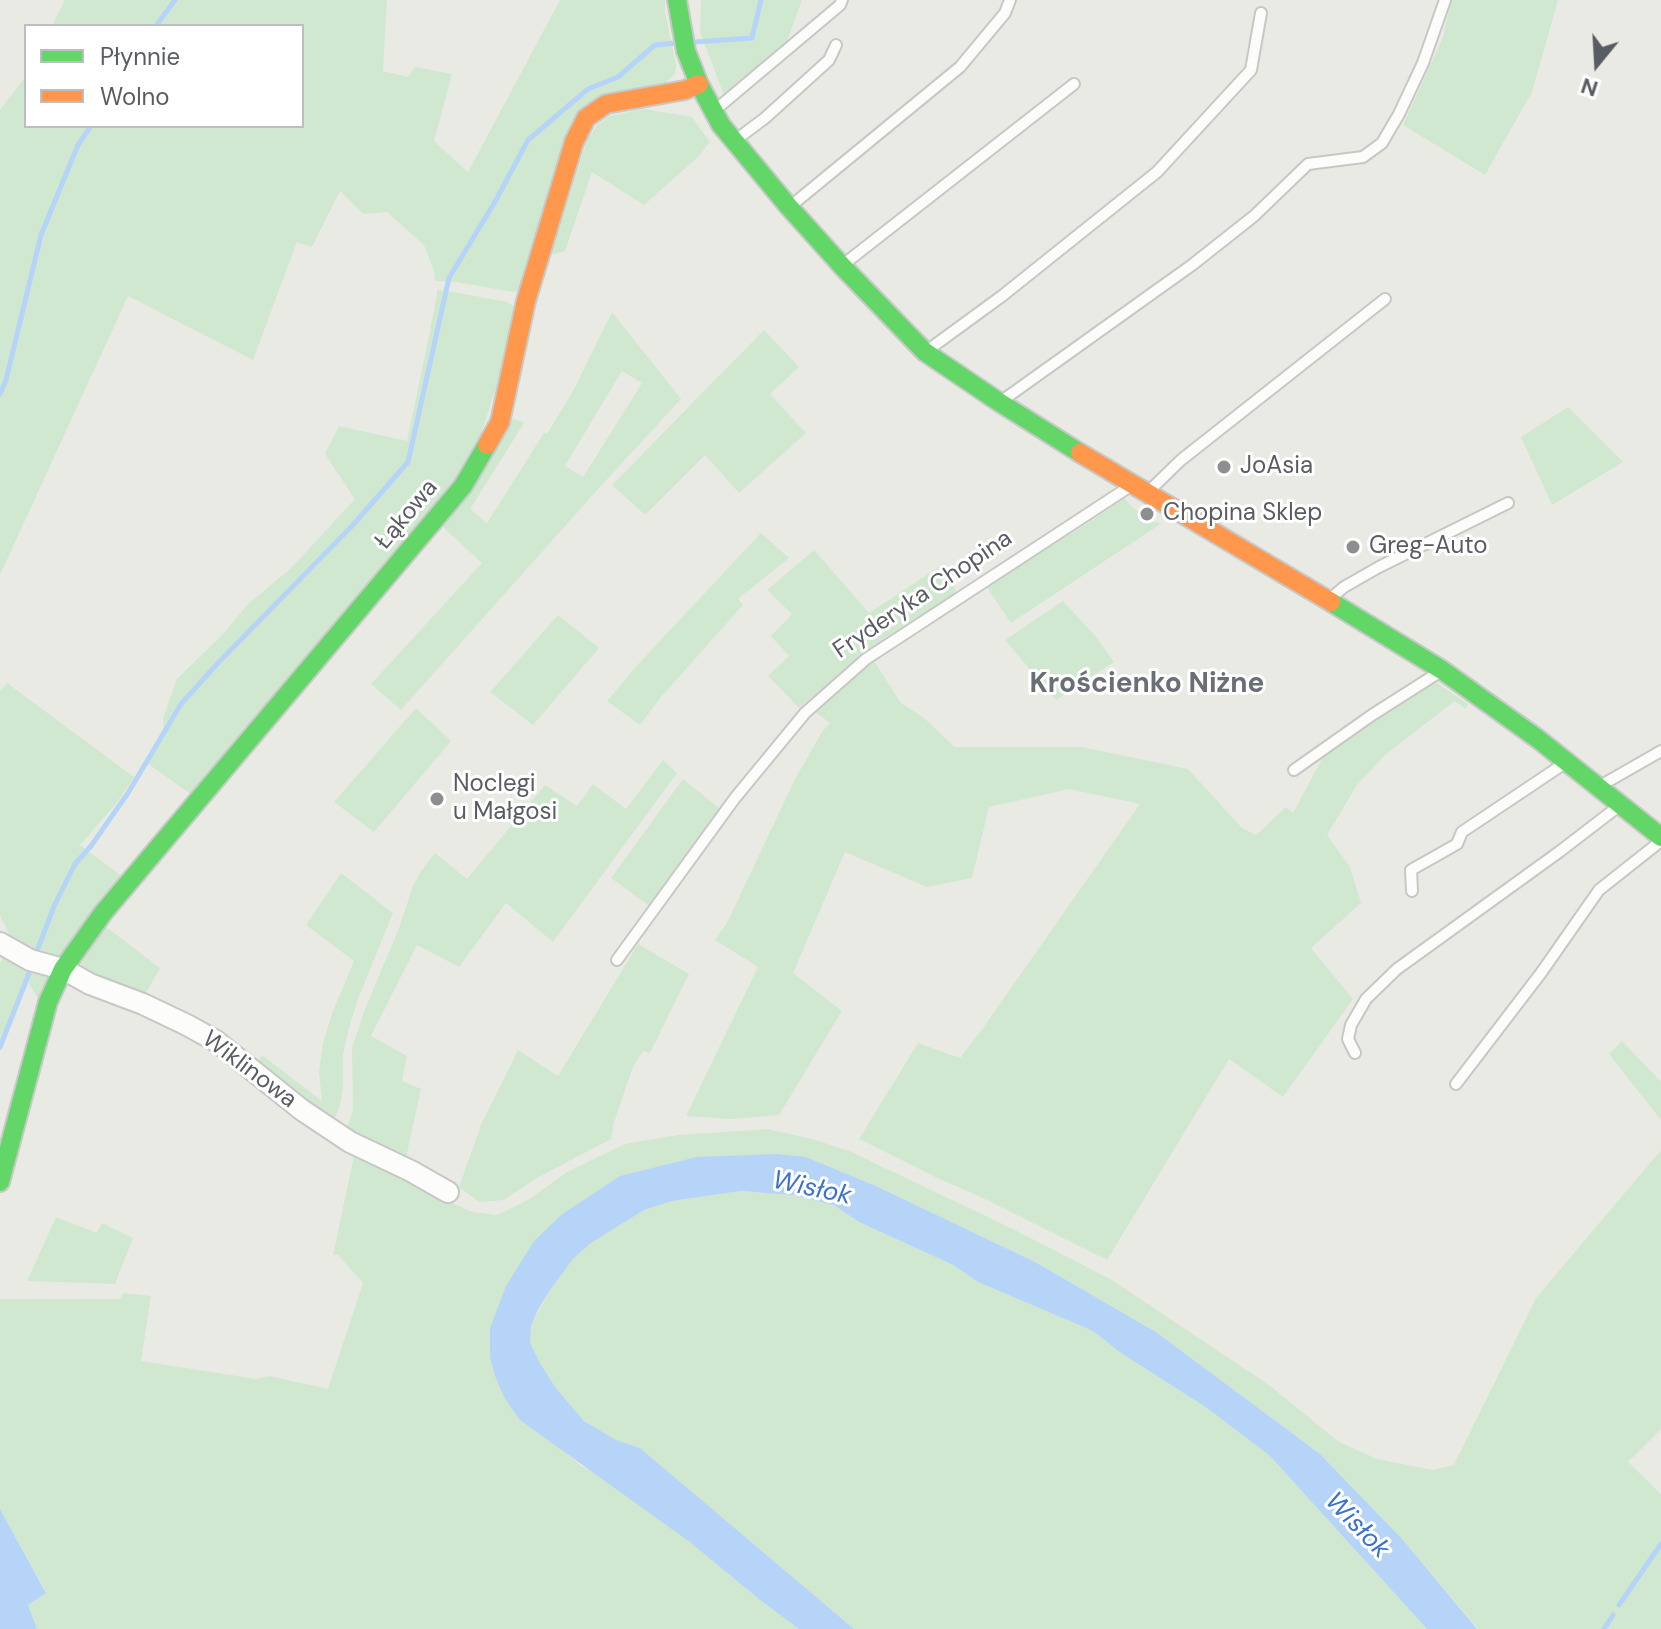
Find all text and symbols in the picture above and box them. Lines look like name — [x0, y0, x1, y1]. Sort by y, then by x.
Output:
legend — [24, 24, 304, 128]
north arrow — [1557, 24, 1637, 104]
text: Płynnie — [100, 41, 180, 72]
text: N — [1577, 71, 1602, 104]
text: Wolno — [100, 81, 170, 112]
place label: JoAsia — [1240, 453, 1313, 481]
marker: JoAsia — [1215, 458, 1233, 476]
street label: Łąkowa — [370, 474, 444, 556]
place label: Chopina Sklep — [1163, 500, 1322, 528]
marker: Chopina Sklep — [1138, 505, 1156, 523]
street label: Fryderyka Chopina — [828, 525, 1018, 665]
place label: Greg-Auto — [1369, 533, 1488, 561]
marker: Greg-Auto — [1344, 538, 1362, 556]
district label: Krościenko Niżne — [1030, 668, 1264, 702]
place label: Noclegi u Małgosi — [453, 771, 557, 827]
marker: Noclegi u Małgosi — [428, 790, 446, 808]
street label: Wiklinowa — [196, 1025, 302, 1115]
water label: Wisłok — [770, 1165, 854, 1213]
water label: Wisłok — [1318, 1486, 1396, 1566]

